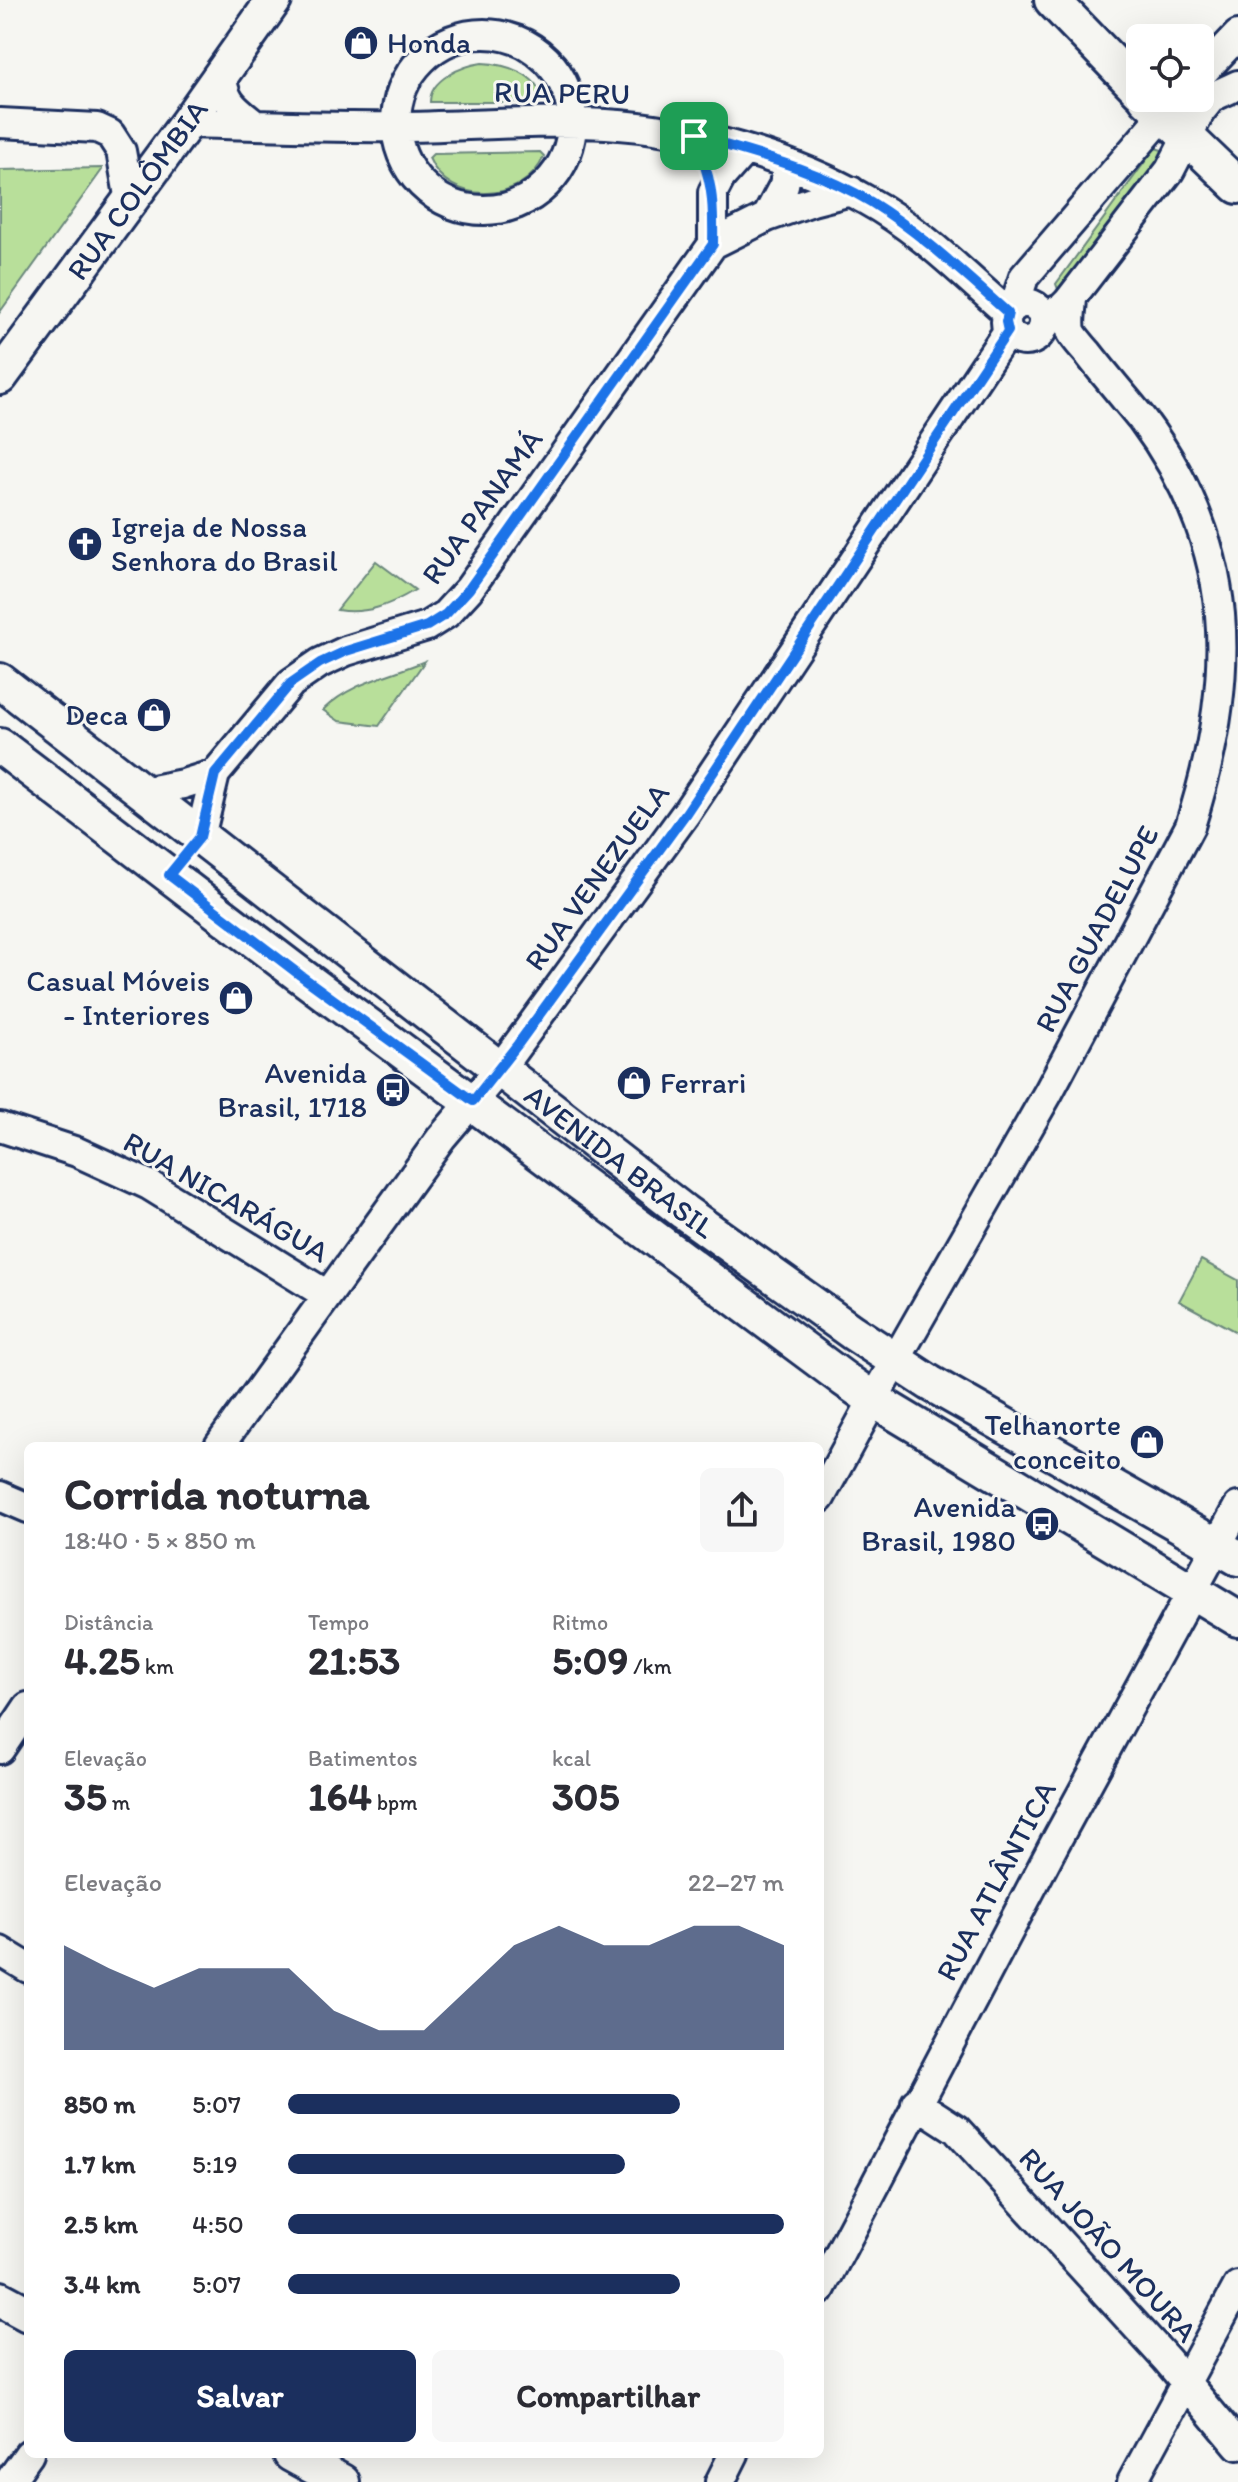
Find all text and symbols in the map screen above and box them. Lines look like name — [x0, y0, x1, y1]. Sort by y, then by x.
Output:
shop icon: Honda — [342, 24, 380, 62]
place label: Honda — [387, 24, 471, 61]
map controls — [1126, 24, 1214, 112]
button: locate — [1126, 24, 1214, 112]
street label: RUA PERU — [494, 73, 630, 112]
street label: RUA COLÔMBIA — [59, 92, 216, 287]
pin — [660, 102, 728, 170]
icon: arrive — [672, 114, 716, 158]
street label: RUA PANAMÁ — [413, 422, 550, 591]
place label: Igreja de Nossa Senhora do Brasil — [111, 508, 338, 579]
church icon: Igreja de Nossa Senhora do Brasil — [66, 525, 104, 563]
place label: Deca — [65, 696, 128, 733]
shop icon: Deca — [135, 696, 173, 734]
street label: RUA VENEZUELA — [516, 776, 677, 978]
street label: RUA GUADELUPE — [1026, 819, 1167, 1039]
place label: Casual Móveis - Interiores — [26, 962, 210, 1033]
shop icon: Casual Móveis - Interiores — [217, 979, 255, 1017]
place label: Avenida Brasil, 1718 — [218, 1054, 367, 1125]
shop icon: Ferrari — [615, 1064, 653, 1102]
place label: Ferrari — [660, 1064, 746, 1101]
bus stop icon: Avenida Brasil, 1718 — [374, 1071, 412, 1109]
street label: AVENIDA BRASIL — [517, 1076, 722, 1246]
street label: RUA NICARÁGUA — [117, 1123, 336, 1270]
place label: Telhanorte conceito — [985, 1406, 1121, 1477]
shop icon: Telhanorte conceito — [1128, 1423, 1166, 1461]
text: Corrida noturna — [64, 1467, 370, 1520]
button: share — [700, 1468, 784, 1552]
place label: Avenida Brasil, 1980 — [861, 1488, 1016, 1559]
bus stop icon: Avenida Brasil, 1980 — [1023, 1505, 1061, 1543]
text: 18:40 · 5 × 850 m — [64, 1524, 256, 1556]
text: Distância — [64, 1609, 154, 1636]
text: Tempo — [308, 1609, 369, 1636]
text: Ritmo — [552, 1609, 608, 1636]
text: 4.25 — [64, 1636, 140, 1684]
text: 21:53 — [308, 1636, 400, 1684]
text: 5:09 — [552, 1636, 628, 1684]
text: km — [140, 1653, 174, 1680]
text: /km — [628, 1653, 672, 1680]
text: Elevação — [64, 1745, 147, 1772]
text: Batimentos — [308, 1745, 418, 1772]
text: kcal — [552, 1745, 591, 1772]
text: 35 — [64, 1772, 107, 1820]
text: 164 — [308, 1772, 372, 1820]
text: 305 — [552, 1772, 619, 1820]
street label: RUA ATLÂNTICA — [927, 1774, 1064, 1987]
text: m — [107, 1789, 130, 1816]
text: bpm — [372, 1789, 418, 1816]
text: Elevação — [64, 1866, 162, 1898]
text: 22–27 m — [688, 1866, 784, 1898]
text: 850 m — [64, 2088, 136, 2120]
text: 5:07 — [192, 2088, 241, 2120]
street label: RUA JOÃO MOURA — [1011, 2140, 1205, 2350]
text: 1.7 km — [64, 2148, 136, 2180]
text: 5:19 — [192, 2148, 238, 2180]
text: 2.5 km — [64, 2208, 138, 2240]
text: 4:50 — [192, 2208, 244, 2240]
text: 3.4 km — [64, 2268, 140, 2300]
text: 5:07 — [192, 2268, 241, 2300]
button: Salvar — [64, 2350, 416, 2442]
button: Compartilhar — [432, 2350, 784, 2442]

